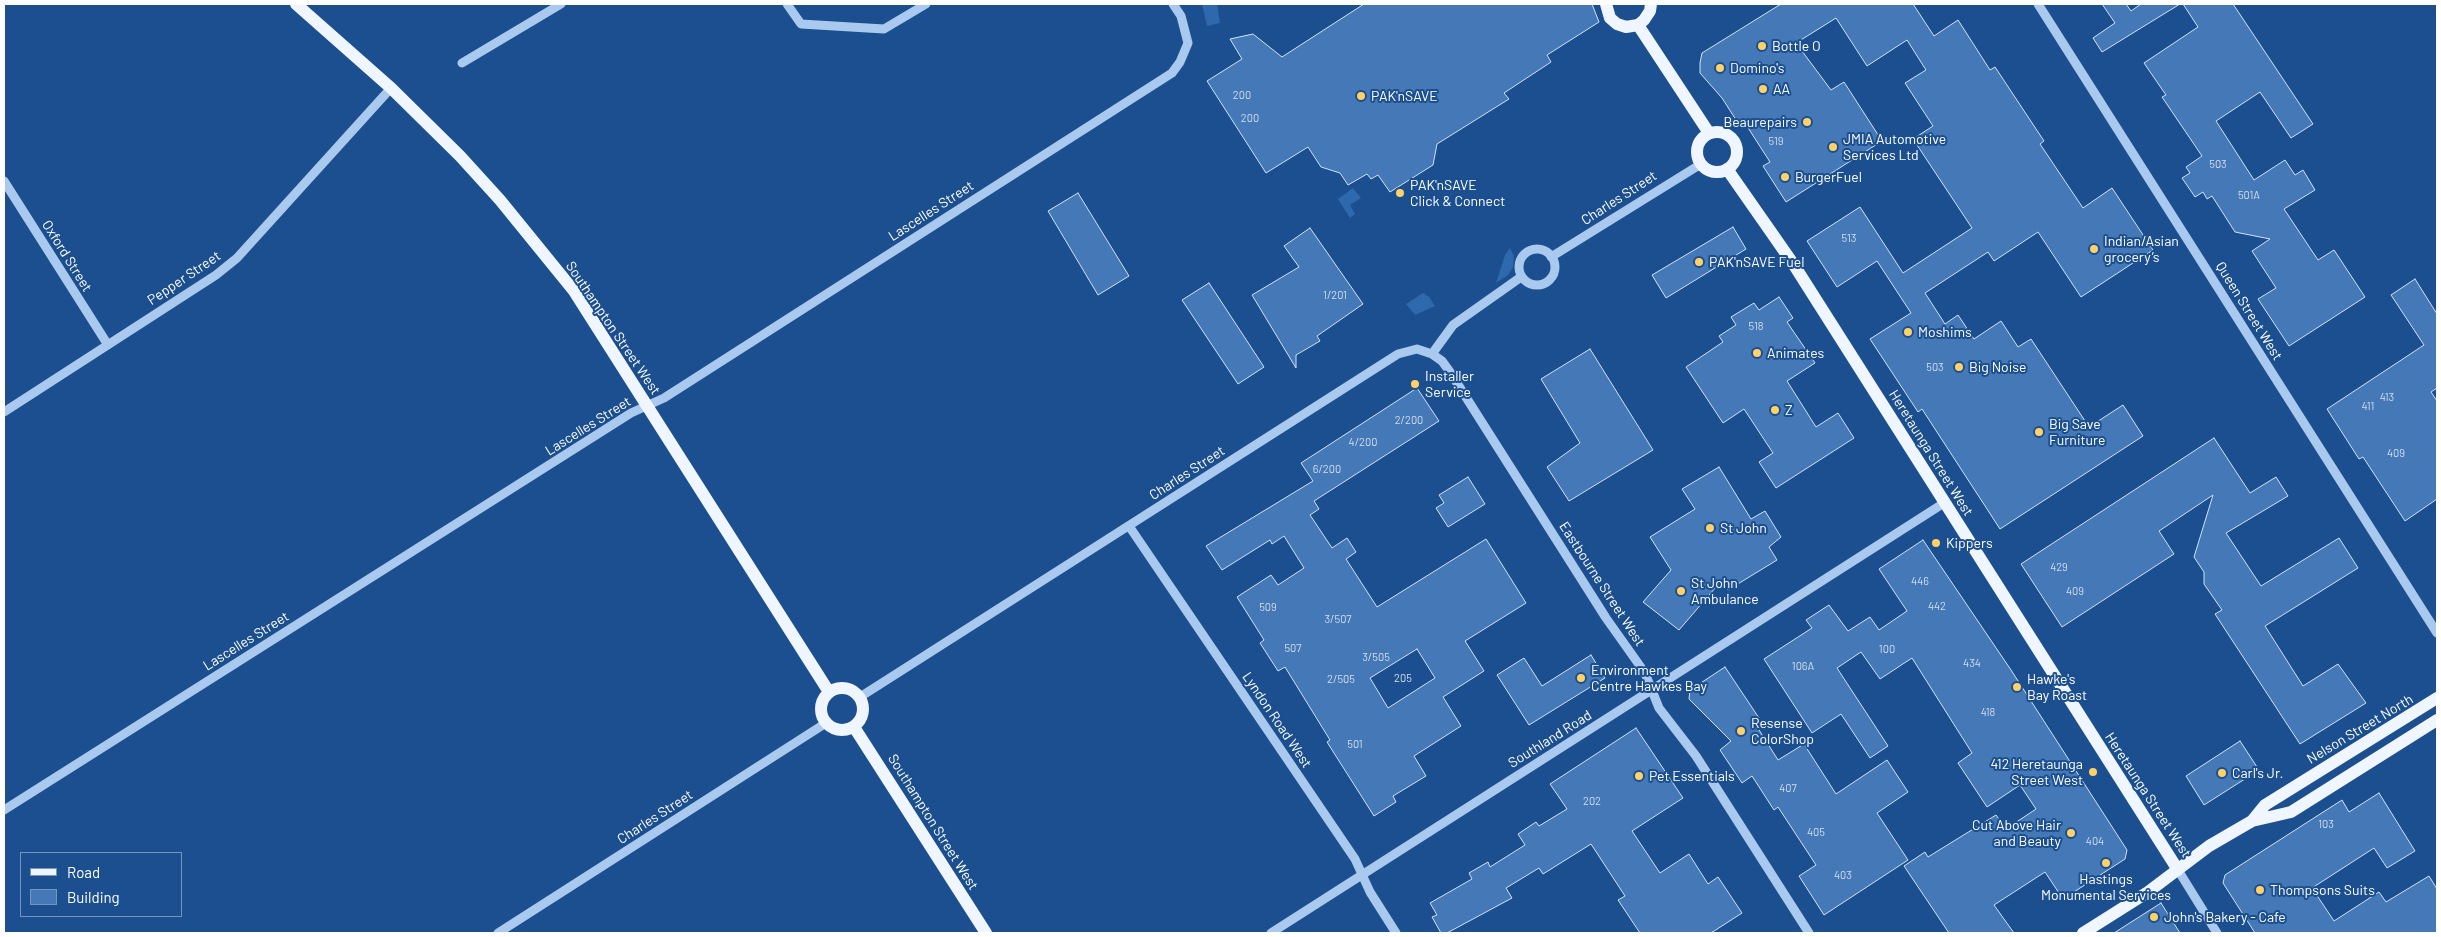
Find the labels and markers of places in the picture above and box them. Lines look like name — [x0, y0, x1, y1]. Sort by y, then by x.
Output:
place label: Bottle O — [1772, 38, 1821, 54]
marker: Bottle O — [1756, 40, 1768, 52]
place label: Domino's — [1730, 60, 1785, 76]
marker: Domino's — [1714, 62, 1726, 74]
place label: AA — [1773, 81, 1790, 97]
marker: AA — [1757, 83, 1769, 95]
place label: PAK'nSAVE — [1371, 88, 1438, 104]
marker: PAK'nSAVE — [1355, 90, 1367, 102]
place label: Beaurepairs — [1723, 114, 1797, 130]
marker: Beaurepairs — [1801, 116, 1813, 128]
place label: JMIA Automotive Services Ltd — [1843, 131, 1946, 164]
marker: JMIA Automotive Services Ltd — [1827, 141, 1839, 153]
place label: BurgerFuel — [1795, 169, 1862, 185]
marker: BurgerFuel — [1779, 171, 1791, 183]
place label: PAK'nSAVE Click & Connect — [1410, 177, 1505, 210]
marker: PAK'nSAVE Click & Connect — [1394, 187, 1406, 199]
place label: Indian/Asian grocery’s — [2104, 233, 2179, 266]
marker: Indian/Asian grocery’s — [2088, 243, 2100, 255]
place label: PAK'nSAVE Fuel — [1709, 254, 1804, 270]
marker: PAK'nSAVE Fuel — [1693, 256, 1705, 268]
place label: Moshims — [1918, 324, 1972, 340]
marker: Moshims — [1902, 326, 1914, 338]
place label: Animates — [1767, 345, 1824, 361]
marker: Animates — [1751, 347, 1763, 359]
place label: Big Noise — [1969, 359, 2026, 375]
marker: Big Noise — [1953, 361, 1965, 373]
place label: Installer Service — [1425, 368, 1474, 401]
marker: Installer Service — [1409, 378, 1421, 390]
place label: Z — [1785, 402, 1793, 418]
marker: Z — [1769, 404, 1781, 416]
place label: Big Save Furniture — [2049, 416, 2106, 448]
marker: Big Save Furniture — [2033, 426, 2045, 438]
place label: St John — [1720, 520, 1767, 536]
marker: St John — [1704, 522, 1716, 534]
place label: Kippers — [1946, 535, 1993, 551]
marker: Kippers — [1930, 537, 1942, 549]
place label: St John Ambulance — [1691, 575, 1759, 608]
marker: St John Ambulance — [1675, 585, 1687, 597]
place label: Environment Centre Hawkes Bay — [1591, 662, 1707, 694]
place label: Hawke's Bay Roast — [2027, 671, 2087, 704]
marker: Environment Centre Hawkes Bay — [1575, 672, 1587, 684]
marker: Hawke's Bay Roast — [2011, 681, 2023, 693]
place label: Resense ColorShop — [1751, 715, 1814, 748]
marker: Resense ColorShop — [1735, 725, 1747, 737]
place label: 412 Heretaunga Street West — [1990, 756, 2083, 789]
place label: Carl's Jr. — [2232, 765, 2283, 781]
marker: 412 Heretaunga Street West — [2087, 766, 2099, 778]
marker: Carl's Jr. — [2216, 767, 2228, 779]
place label: Pet Essentials — [1649, 768, 1735, 784]
marker: Pet Essentials — [1633, 770, 1645, 782]
place label: Cut Above Hair and Beauty — [1972, 817, 2061, 850]
marker: Cut Above Hair and Beauty — [2065, 827, 2077, 839]
marker: Hastings Monumental Services — [2100, 857, 2112, 869]
place label: Hastings Monumental Services — [2041, 871, 2171, 904]
place label: Thompsons Suits — [2270, 882, 2375, 898]
marker: Thompsons Suits — [2254, 884, 2266, 896]
place label: John's Bakery - Cafe — [2164, 909, 2286, 925]
marker: John's Bakery - Cafe — [2148, 911, 2160, 923]

